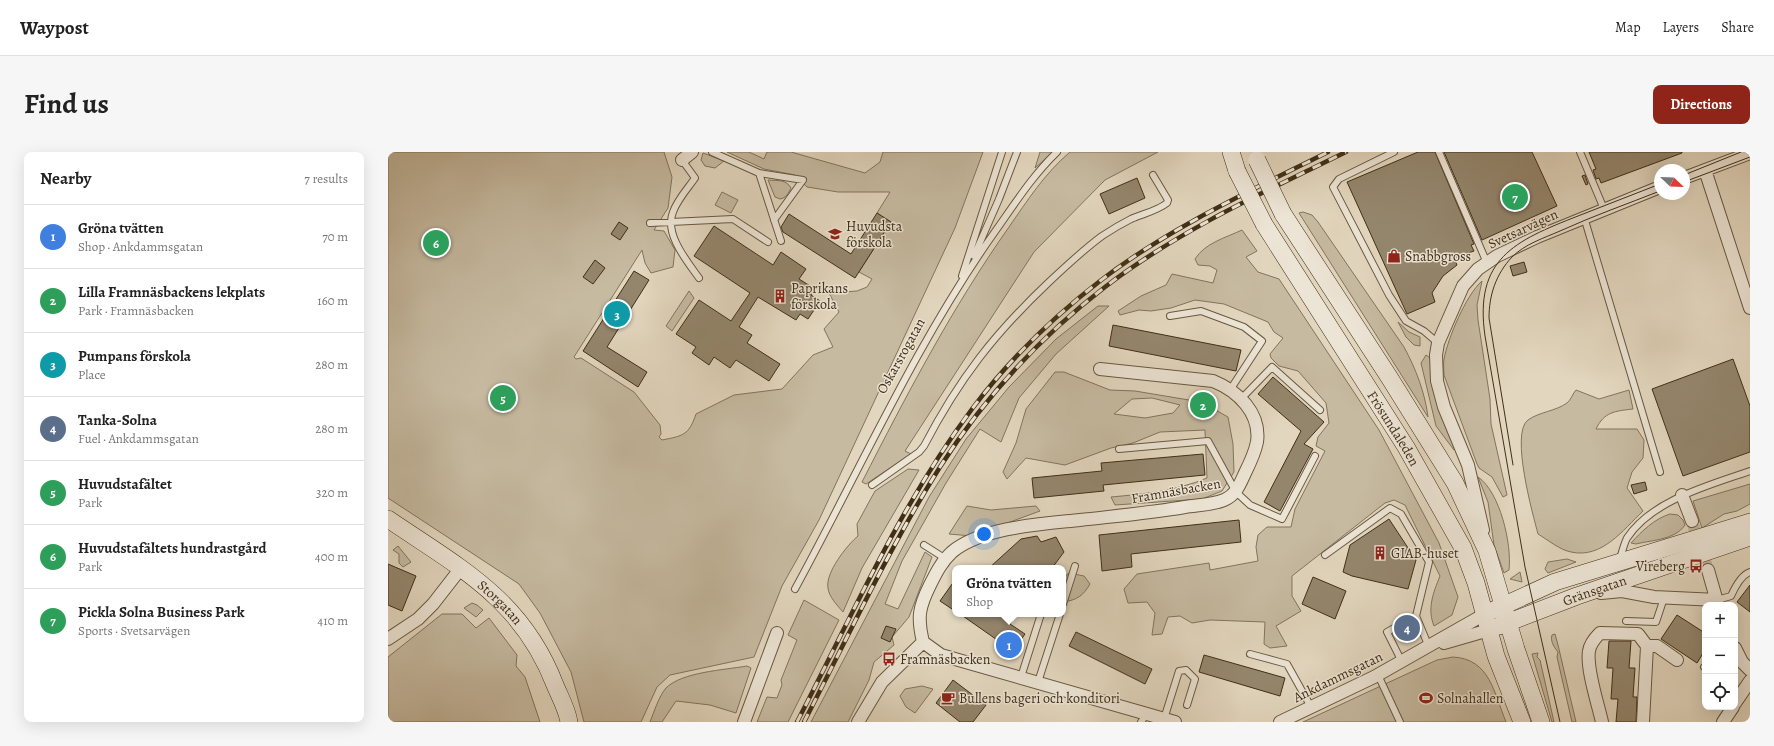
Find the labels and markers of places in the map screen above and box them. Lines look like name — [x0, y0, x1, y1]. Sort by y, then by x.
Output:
pin: 7 — [1502, 182, 1528, 212]
place label: Huvudsta förskola — [846, 217, 903, 252]
school or university icon: Huvudsta förskola — [827, 226, 843, 242]
pin: 6 — [423, 228, 449, 258]
place label: Snabbgross — [1405, 247, 1471, 266]
shop icon: Snabbgross — [1386, 248, 1402, 264]
place label: Paprikans förskola — [791, 279, 848, 314]
building icon: Paprikans förskola — [772, 288, 788, 304]
pin: 3 — [604, 299, 630, 329]
pin: 5 — [490, 383, 516, 413]
pin: 2 — [1190, 390, 1216, 420]
place label: GIAB-huset — [1391, 544, 1459, 563]
building icon: GIAB-huset — [1372, 545, 1388, 561]
place label: Vireberg — [1635, 557, 1685, 576]
bus stop icon: Vireberg — [1688, 558, 1704, 574]
pin: 4 — [1394, 613, 1420, 643]
pin: 1 — [996, 630, 1022, 660]
place label: Framnäsbacken — [900, 650, 991, 669]
bus stop icon: Framnäsbacken — [881, 651, 897, 667]
place label: Bullens bageri och konditori — [959, 689, 1120, 708]
place label: Solnahallen — [1437, 689, 1504, 708]
cafe icon: Bullens bageri och konditori — [940, 690, 956, 706]
sports icon: Solnahallen — [1418, 690, 1434, 706]

